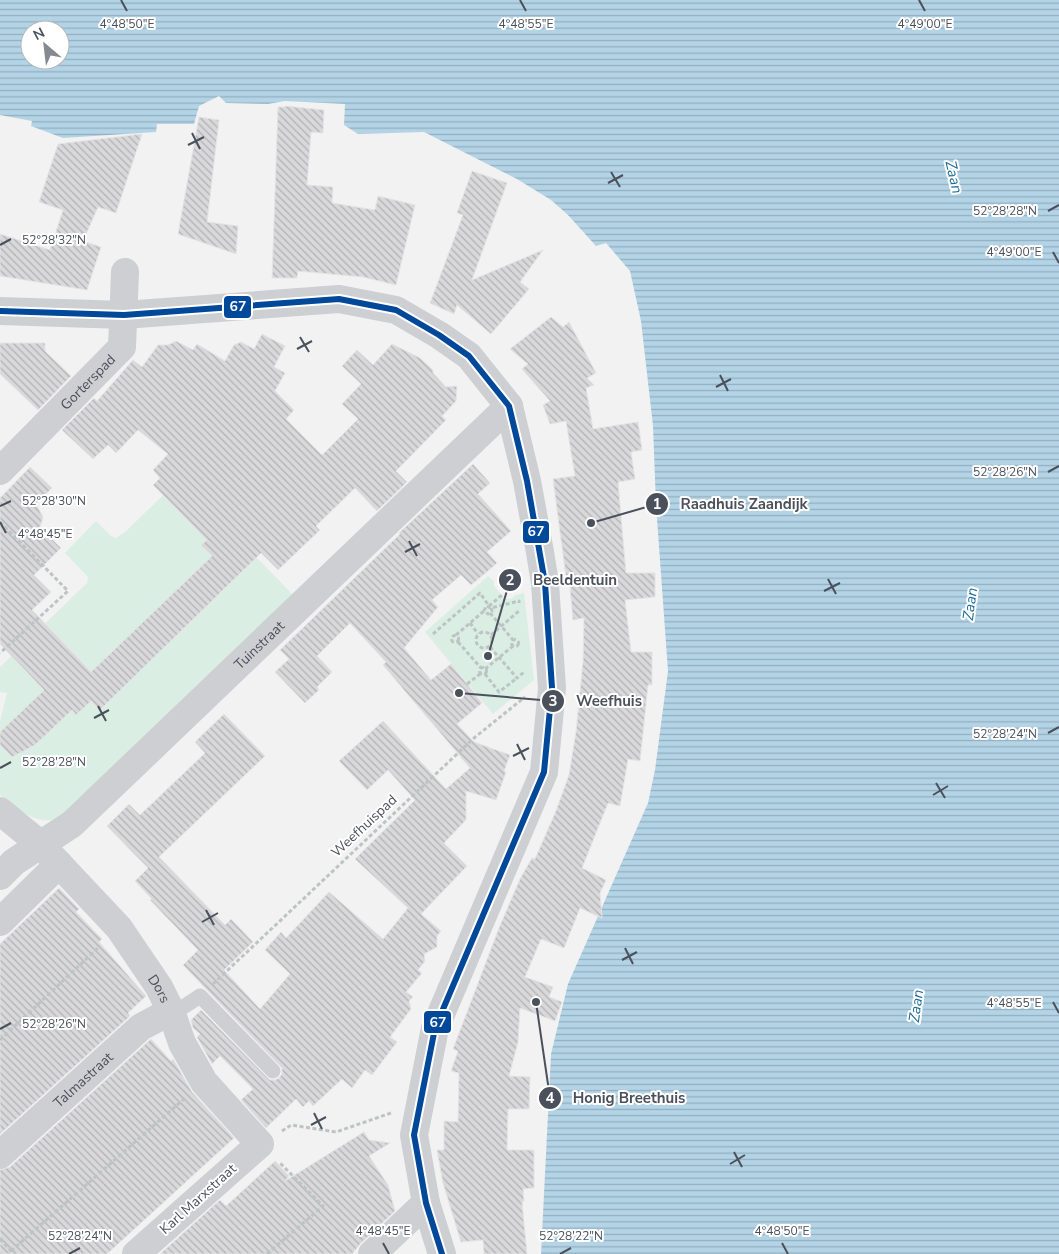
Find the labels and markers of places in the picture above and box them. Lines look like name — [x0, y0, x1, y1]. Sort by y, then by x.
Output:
callout: Raadhuis Zaandijk — [645, 489, 817, 519]
callout: Beeldentuin — [498, 565, 627, 595]
callout: Weefhuis — [541, 686, 652, 716]
callout: Honig Breethuis — [538, 1083, 695, 1113]

